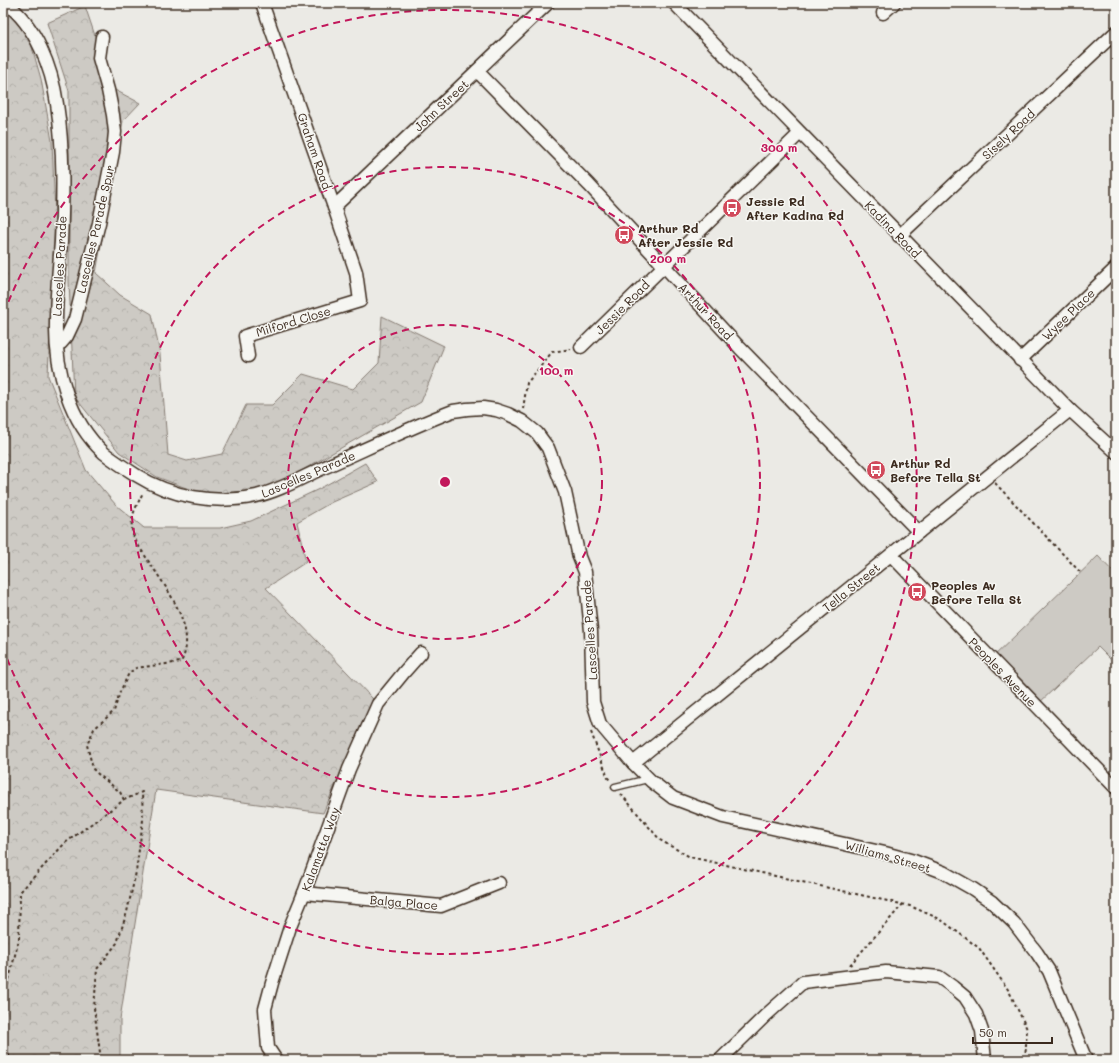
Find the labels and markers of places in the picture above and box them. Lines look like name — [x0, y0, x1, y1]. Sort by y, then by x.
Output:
place label: Jessie Rd After Kadina Rd — [746, 193, 844, 223]
bus stop icon: Jessie Rd After Kadina Rd — [721, 197, 743, 219]
place label: Arthur Rd After Jessie Rd — [638, 220, 734, 250]
bus stop icon: Arthur Rd After Jessie Rd — [613, 224, 635, 246]
place label: Arthur Rd Before Tella St — [890, 455, 981, 485]
bus stop icon: Arthur Rd Before Tella St — [865, 459, 887, 481]
centre of rings — [438, 475, 452, 489]
place label: Peoples Av Before Tella St — [931, 577, 1022, 607]
bus stop icon: Peoples Av Before Tella St — [906, 581, 928, 603]

